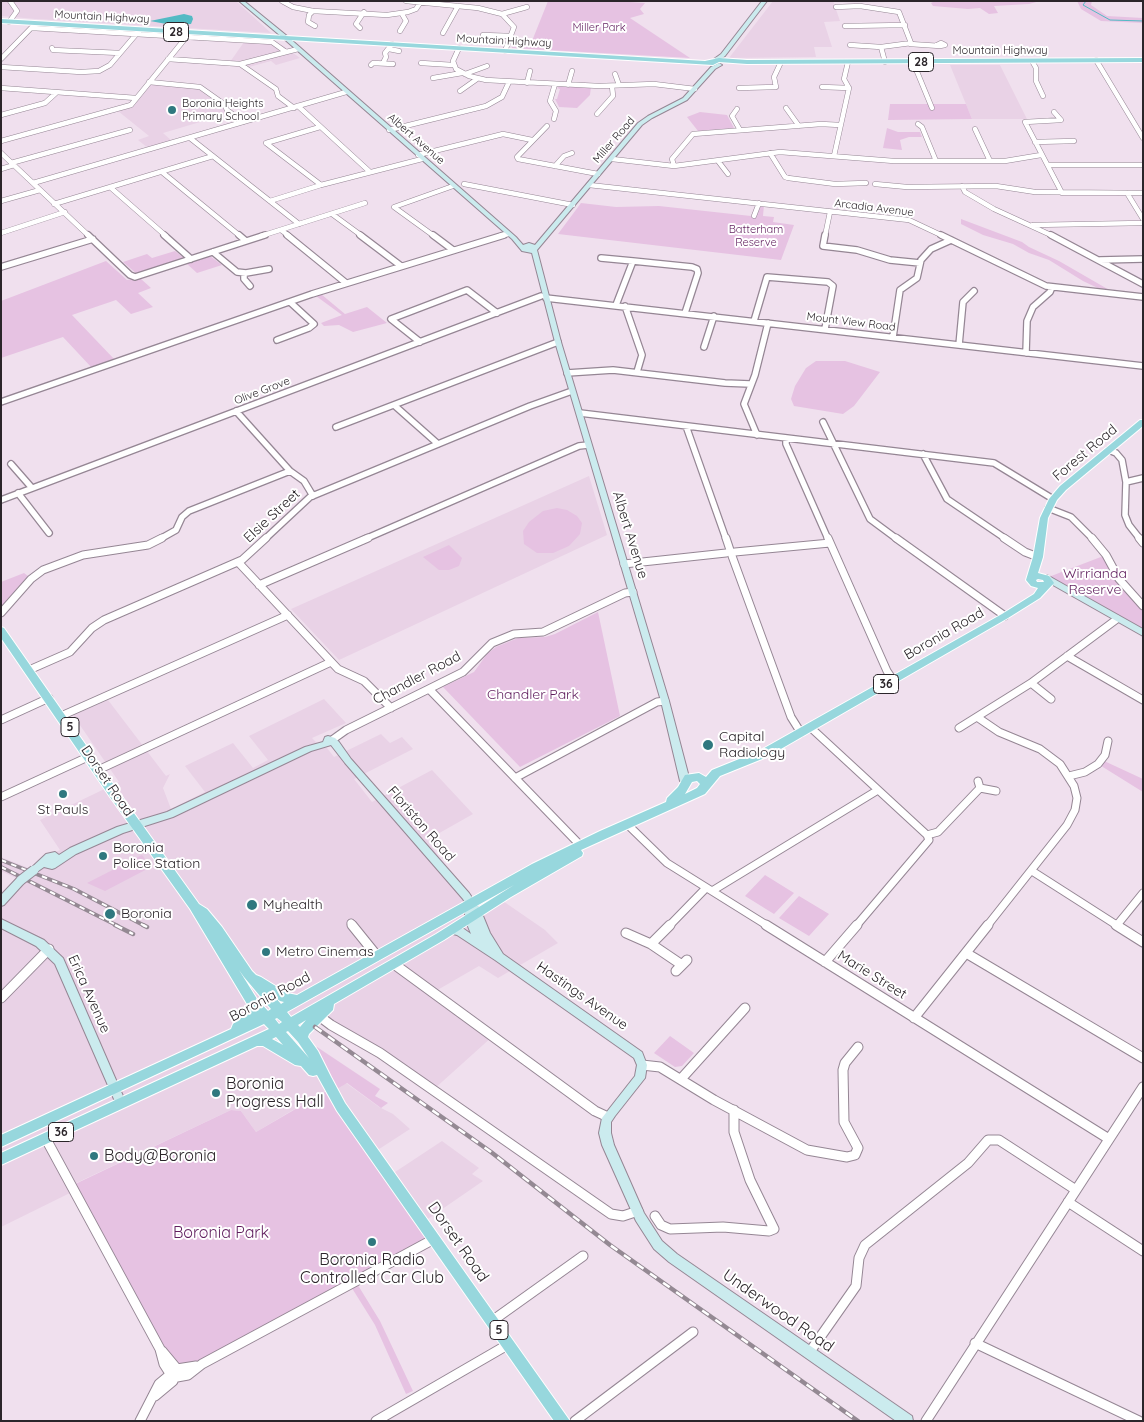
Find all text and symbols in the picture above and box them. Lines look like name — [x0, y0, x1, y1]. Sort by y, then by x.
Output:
street label: Mountain Highway — [54, 8, 150, 26]
park label: Miller Park — [572, 21, 626, 35]
road number: 28 — [164, 22, 188, 42]
street label: Mountain Highway — [456, 32, 552, 50]
street label: Mountain Highway — [952, 44, 1048, 58]
road number: 28 — [908, 52, 934, 72]
place label: Boronia Heights Primary School — [182, 97, 264, 123]
marker: Boronia Heights Primary School — [166, 104, 178, 116]
street label: Albert Avenue — [385, 111, 447, 167]
street label: Miller Road — [590, 114, 638, 166]
street label: Arcadia Avenue — [834, 197, 914, 219]
park label: Batterham Reserve — [729, 223, 783, 249]
street label: Mount View Road — [806, 310, 896, 334]
street label: Olive Grove — [232, 374, 292, 408]
street label: Forest Road — [1049, 421, 1121, 485]
street label: Elsie Street — [240, 486, 304, 546]
street label: Albert Avenue — [609, 489, 651, 581]
park label: Wirrianda Reserve — [1063, 566, 1127, 598]
street label: Boronia Road — [901, 604, 987, 664]
street label: Chandler Road — [370, 648, 464, 708]
road number: 36 — [874, 674, 898, 694]
park label: Chandler Park — [487, 687, 579, 703]
road number: 5 — [61, 718, 79, 736]
place label: Capital Radiology — [719, 729, 785, 762]
marker: Capital Radiology — [701, 738, 715, 752]
street label: Dorset Road — [77, 742, 137, 820]
street label: Floriston Road — [384, 783, 458, 865]
marker: St Pauls — [57, 788, 69, 800]
place label: St Pauls — [38, 802, 88, 818]
place label: Boronia Police Station — [113, 840, 200, 872]
marker: Boronia Police Station — [97, 850, 109, 862]
place label: Myhealth — [263, 897, 323, 913]
marker: Myhealth — [245, 898, 259, 912]
place label: Boronia — [121, 906, 172, 922]
marker: Boronia — [103, 907, 117, 921]
place label: Metro Cinemas — [276, 944, 374, 960]
marker: Metro Cinemas — [260, 946, 272, 958]
street label: Marie Street — [834, 947, 910, 1003]
street label: Erica Avenue — [64, 952, 114, 1036]
street label: Hastings Avenue — [533, 958, 631, 1034]
street label: Boronia Road — [227, 969, 313, 1025]
place label: Boronia Progress Hall — [226, 1074, 324, 1112]
marker: Boronia Progress Hall — [210, 1087, 222, 1099]
road number: 36 — [48, 1122, 74, 1142]
place label: Body@Boronia — [104, 1146, 216, 1166]
marker: Body@Boronia — [88, 1150, 100, 1162]
street label: Dorset Road — [423, 1198, 493, 1286]
park label: Boronia Park — [173, 1223, 269, 1243]
marker: Boronia Radio Controlled Car Club — [366, 1236, 378, 1248]
place label: Boronia Radio Controlled Car Club — [300, 1250, 444, 1288]
street label: Underwood Road — [719, 1265, 837, 1357]
road number: 5 — [490, 1320, 508, 1340]

